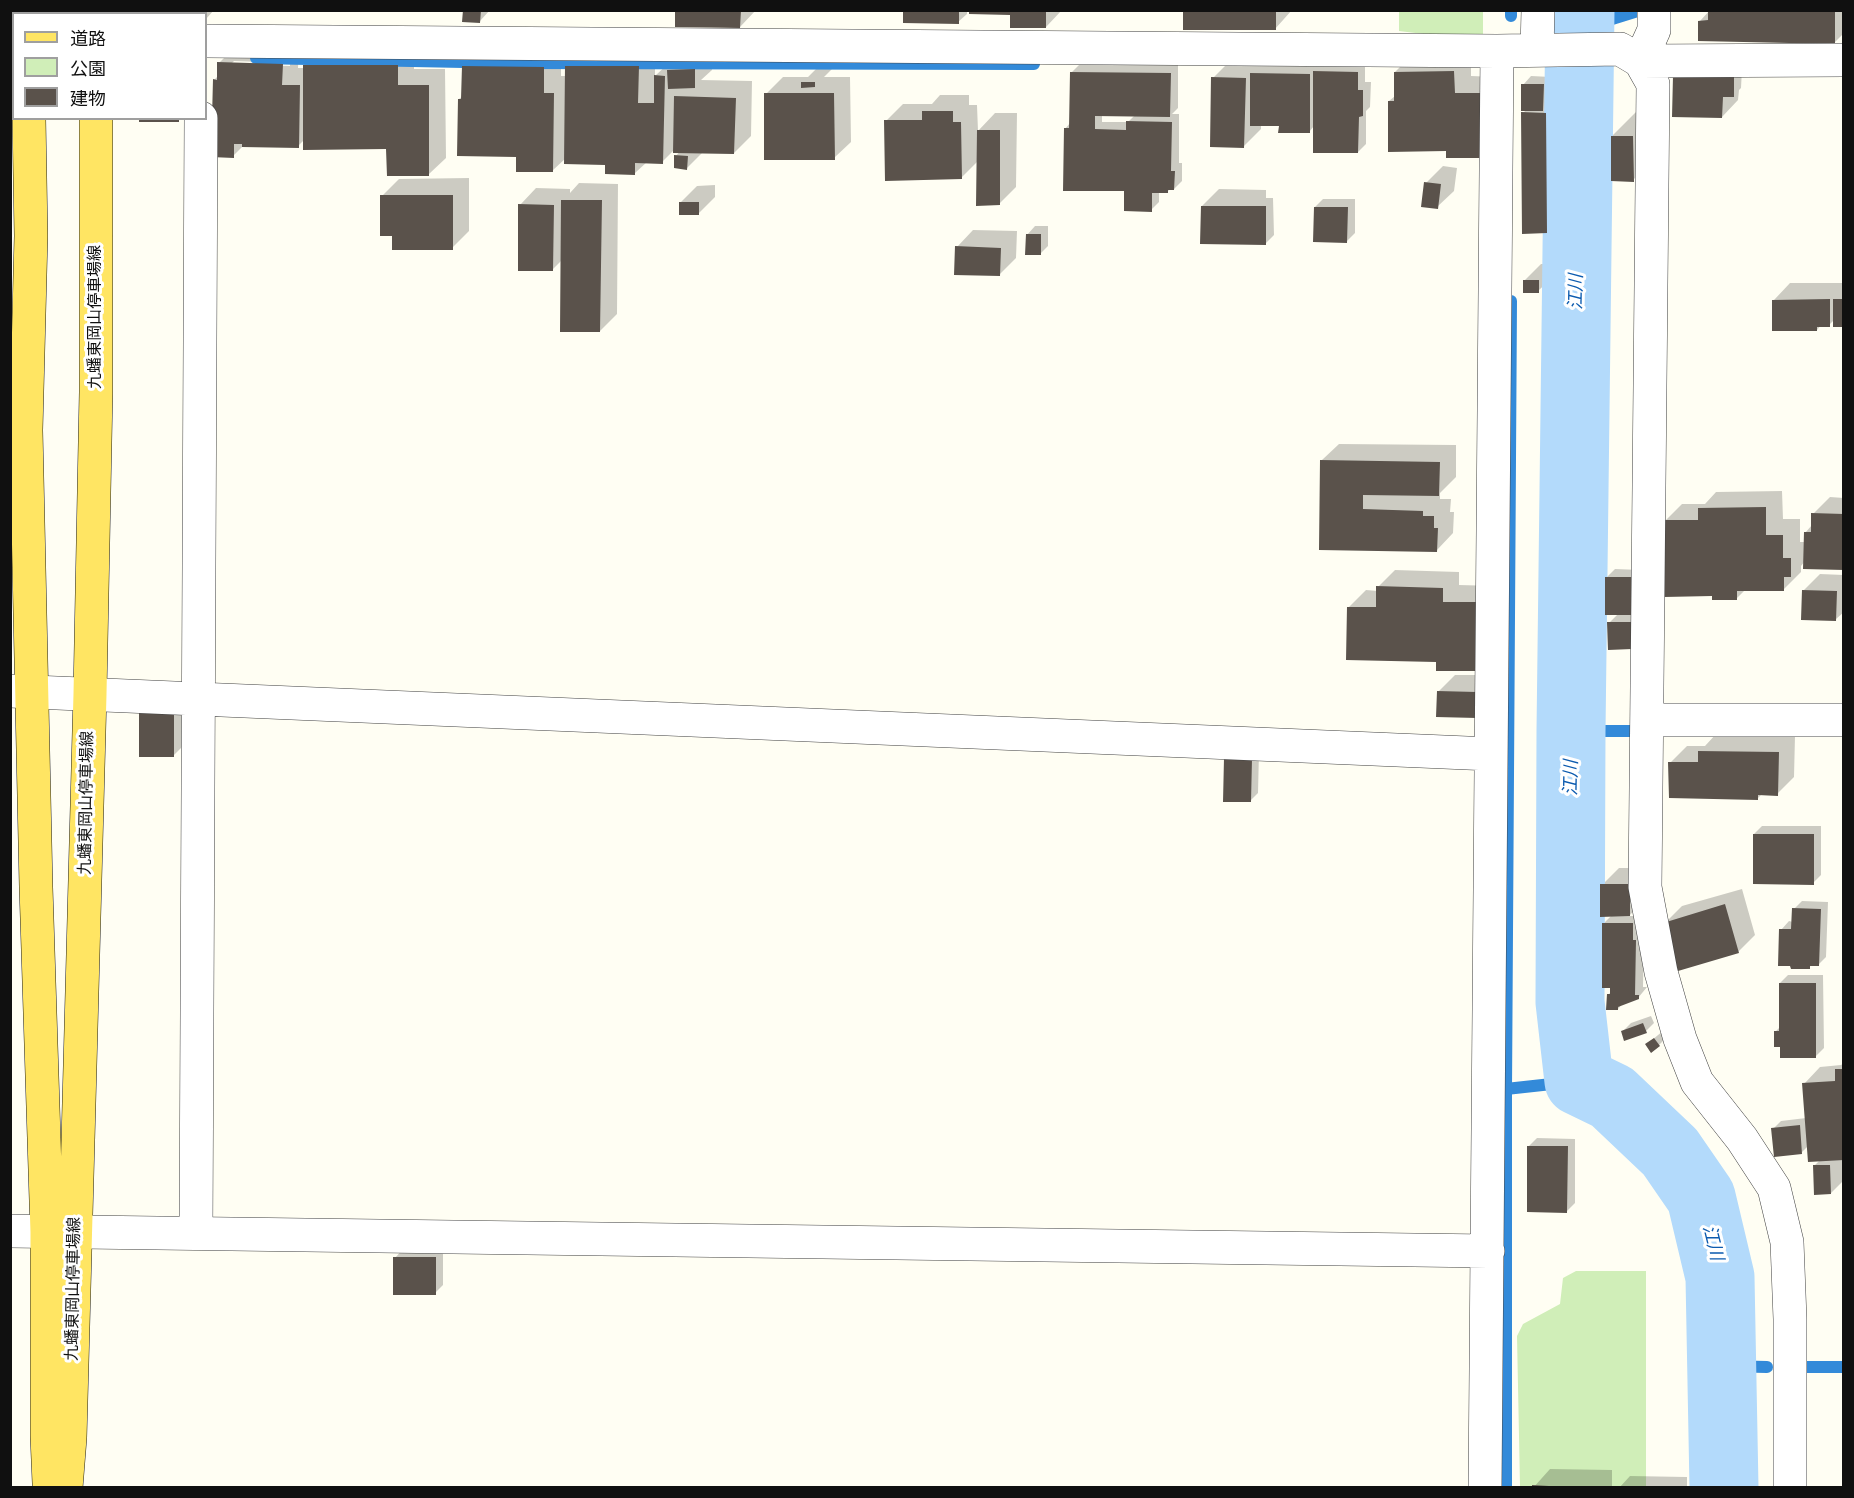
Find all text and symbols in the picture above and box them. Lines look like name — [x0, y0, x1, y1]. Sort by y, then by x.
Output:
legend — [12, 12, 207, 120]
text: 道路 — [70, 26, 106, 51]
text: 公園 — [70, 56, 106, 81]
text: 建物 — [70, 86, 106, 111]
street label: 九蟠東岡山停車場線 — [86, 245, 106, 389]
water label: 江川 — [1566, 274, 1588, 310]
street label: 九蟠東岡山停車場線 — [76, 731, 98, 875]
water label: 江川 — [1561, 760, 1583, 796]
street label: 九蟠東岡山停車場線 — [63, 1217, 85, 1361]
water label: 江川 — [1697, 1223, 1727, 1263]

